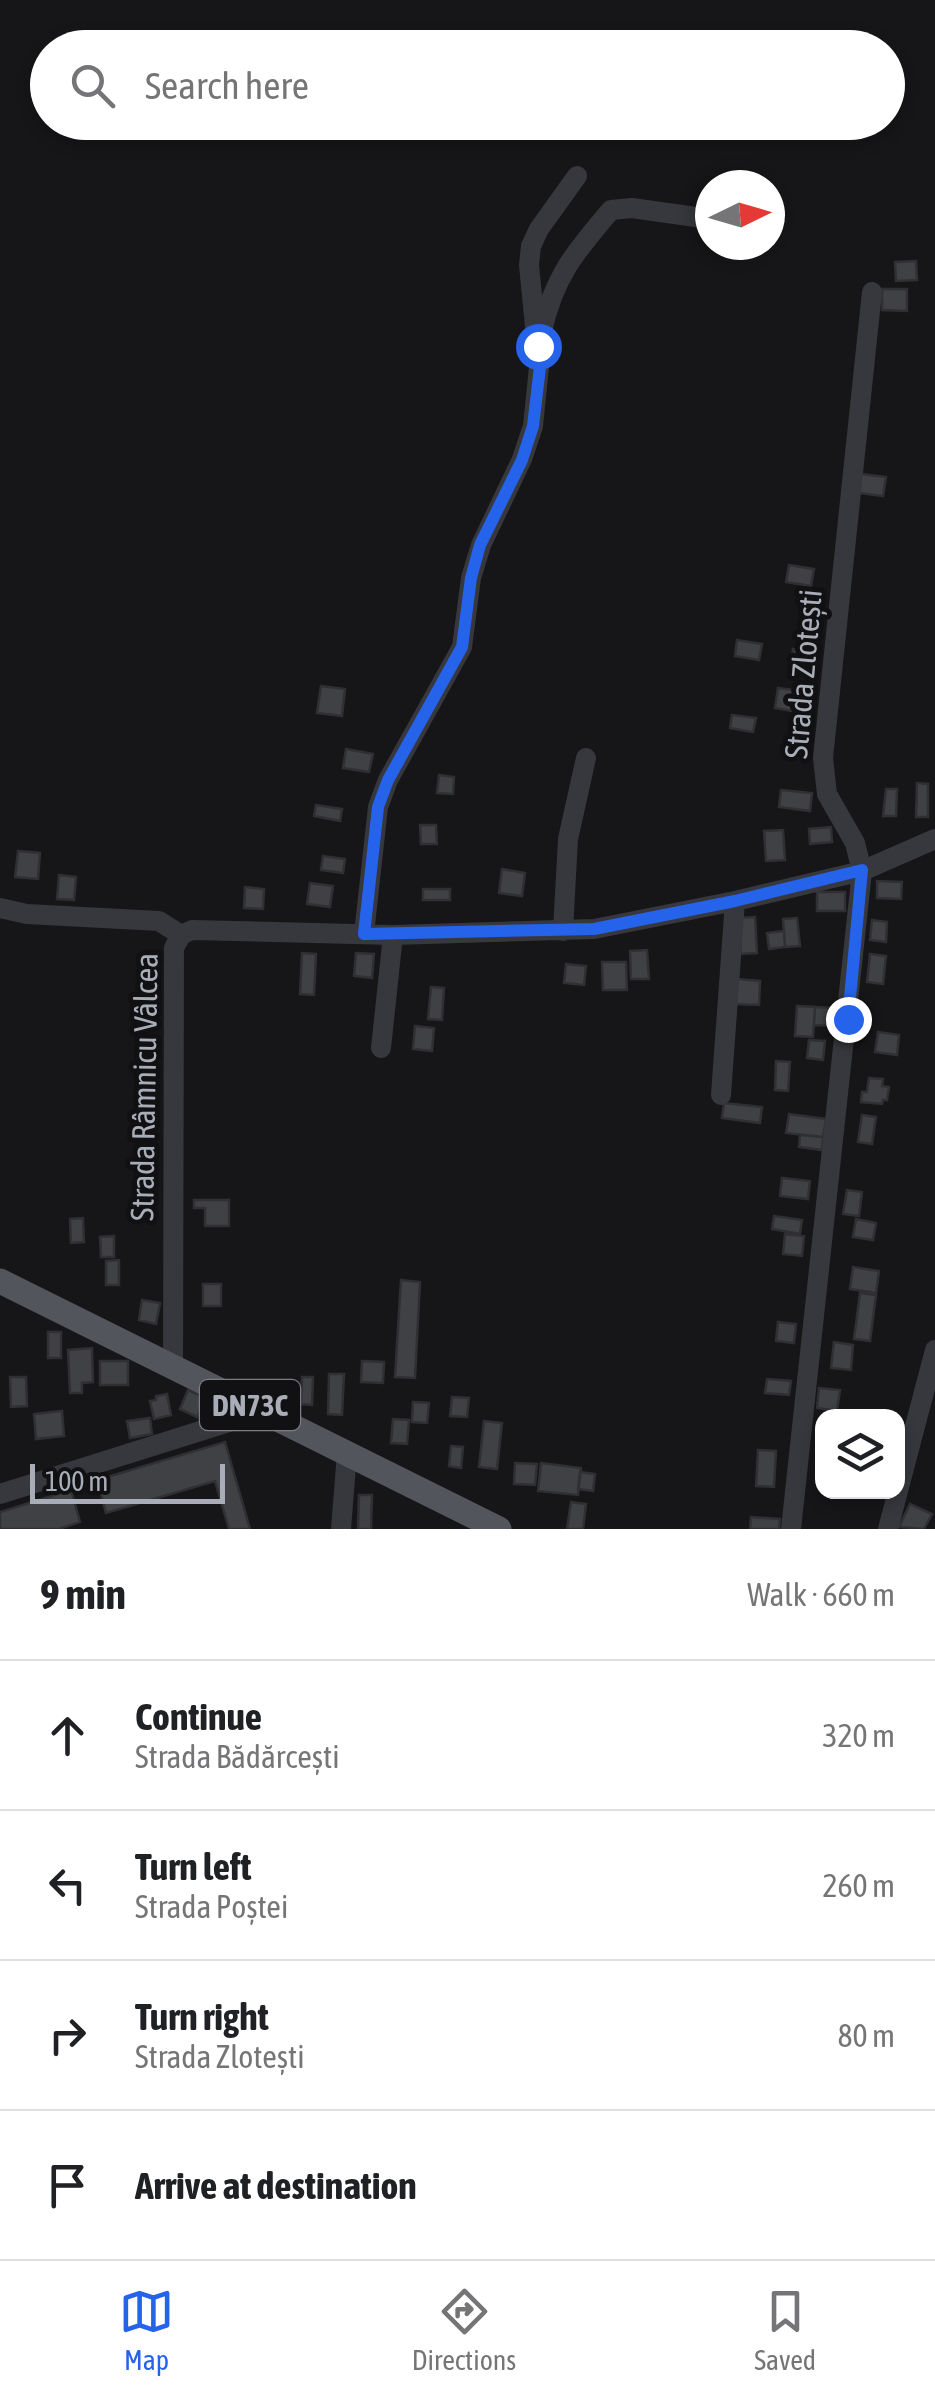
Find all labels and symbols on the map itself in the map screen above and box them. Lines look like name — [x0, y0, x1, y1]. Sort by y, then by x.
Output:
north arrow — [695, 170, 785, 260]
route start — [516, 324, 562, 370]
street label: Strada Zlotești — [777, 588, 829, 760]
street label: Strada Râmnicu Vâlcea — [123, 953, 165, 1221]
route end — [826, 997, 872, 1043]
road number: DN73C — [200, 1380, 300, 1430]
scale bar — [30, 1459, 225, 1504]

